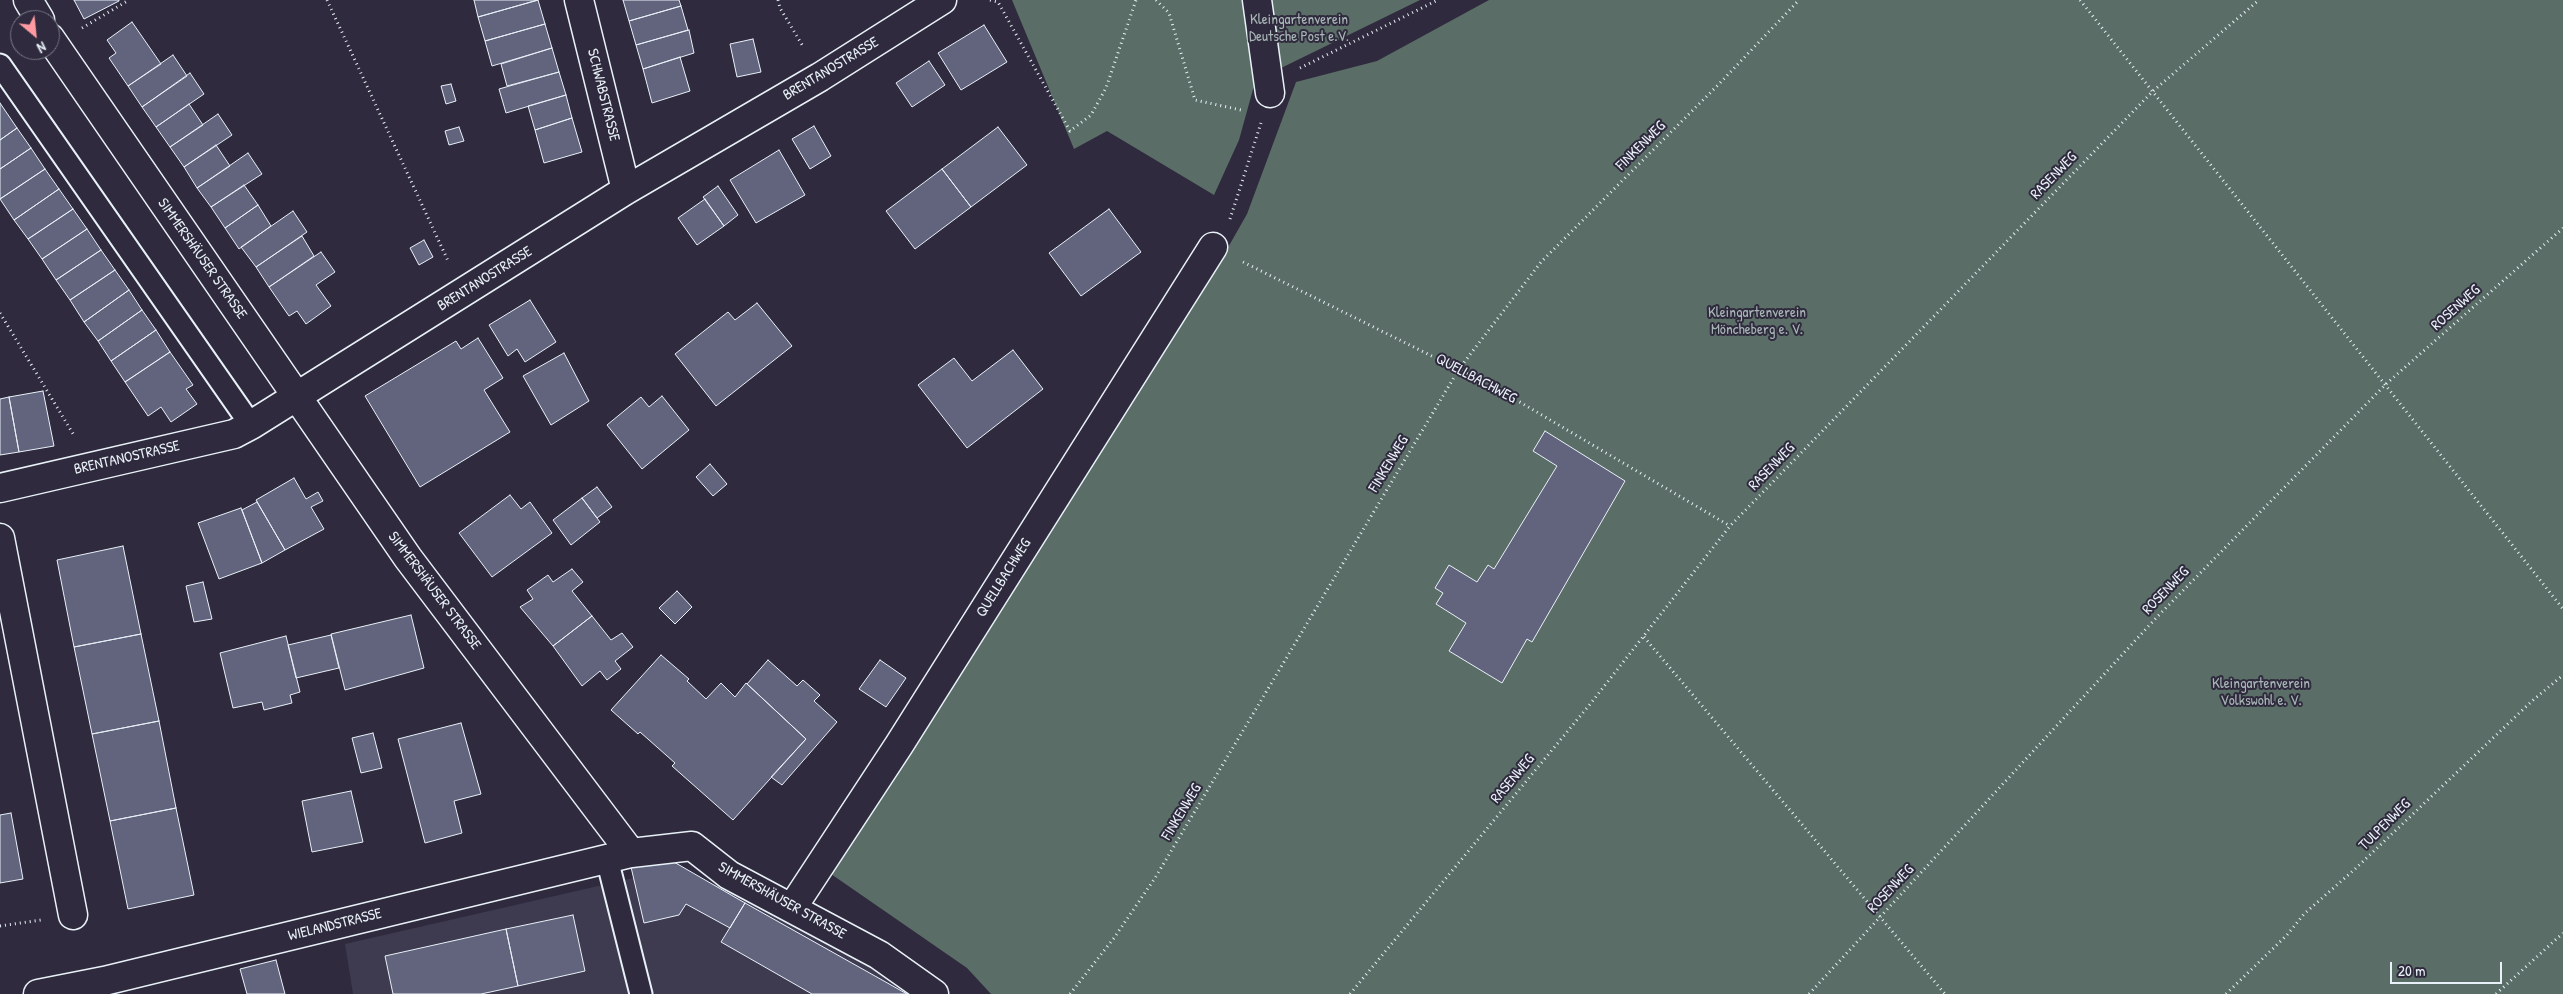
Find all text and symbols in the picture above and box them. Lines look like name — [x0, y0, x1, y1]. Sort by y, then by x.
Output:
north arrow — [10, 10, 60, 60]
park label: Kleingartenverein Deutsche Post e.V. — [1249, 11, 1349, 46]
street label: BRENTANOSTRASSE — [780, 33, 882, 105]
text: N — [34, 38, 50, 58]
street label: SCHWABSTRASSE — [583, 47, 623, 143]
street label: FINKENWEG — [1612, 117, 1670, 175]
street label: RASENWEG — [2027, 149, 2081, 203]
street label: SIMMERSHÄUSER STRASSE — [154, 195, 250, 323]
street label: BRENTANOSTRASSE — [434, 243, 536, 315]
street label: ROSENWEG — [2428, 281, 2484, 335]
park label: Kleingartenverein Möncheberg e. V. — [1708, 304, 1806, 339]
street label: QUELLBACHWEG — [1432, 350, 1520, 408]
street label: FINKENWEG — [1365, 433, 1413, 495]
street label: BRENTANOSTRASSE — [72, 437, 182, 479]
street label: RASENWEG — [1745, 440, 1799, 494]
street label: SIMMERSHÄUSER STRASSE — [384, 528, 484, 654]
street label: QUELLBACHWEG — [973, 535, 1035, 621]
street label: ROSENWEG — [2139, 563, 2193, 619]
park label: Kleingartenverein Volkswohl e. V. — [2212, 675, 2310, 710]
street label: RASENWEG — [1487, 751, 1539, 807]
street label: FINKENWEG — [1158, 781, 1206, 843]
street label: TULPENWEG — [2355, 795, 2415, 855]
street label: SIMMERSHÄUSER STRASSE — [715, 858, 849, 944]
street label: ROSENWEG — [1864, 861, 1918, 917]
street label: WIELANDSTRASSE — [286, 905, 384, 945]
scale bar — [2393, 952, 2506, 984]
text: 20 m — [2398, 960, 2425, 981]

